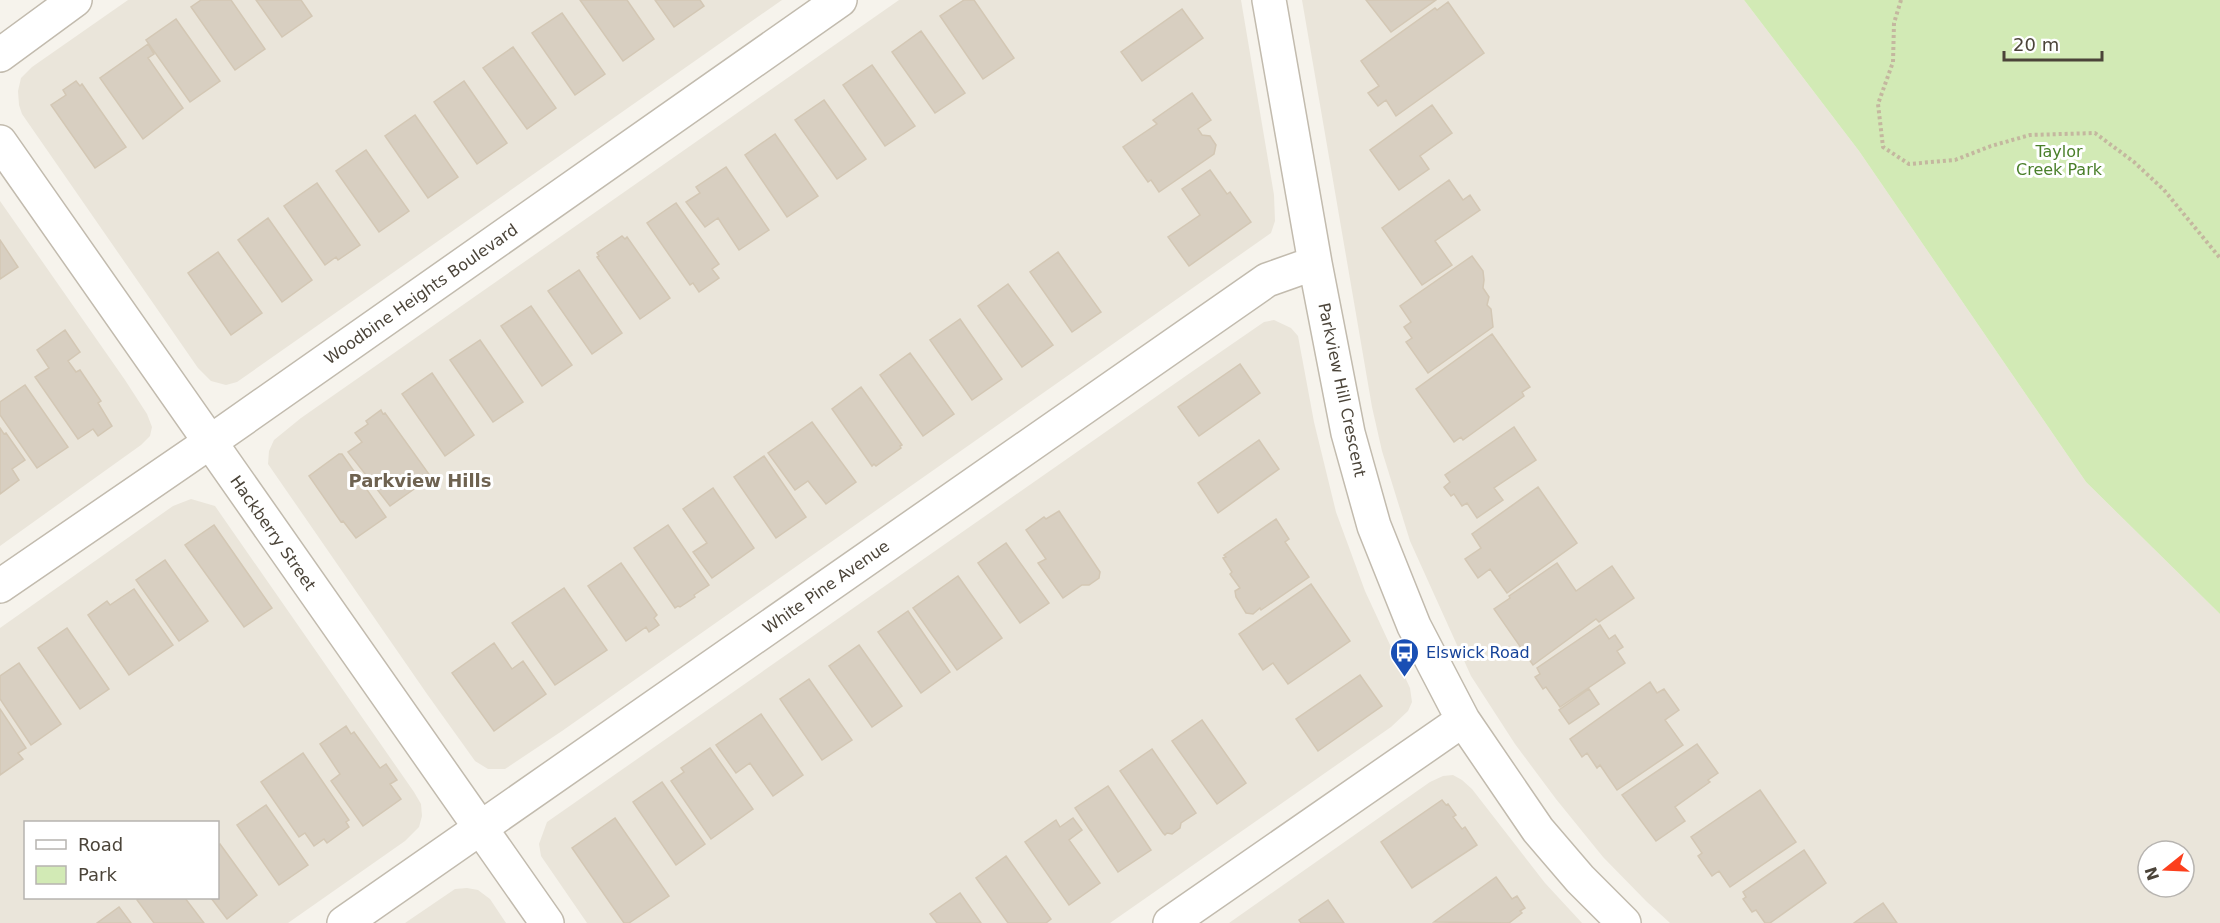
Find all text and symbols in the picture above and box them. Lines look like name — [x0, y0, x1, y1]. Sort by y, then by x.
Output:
scale bar — [2004, 24, 2102, 62]
text: 20 m — [2013, 34, 2059, 55]
park label: Taylor Creek Park — [2016, 142, 2103, 179]
street label: Woodbine Heights Boulevard — [321, 220, 521, 368]
street label: Parkview Hill Crescent — [1314, 301, 1370, 479]
district label: Parkview Hills — [349, 470, 492, 491]
street label: Hackberry Street — [226, 472, 320, 594]
street label: White Pine Avenue — [759, 536, 893, 638]
bus stop icon: Elswick Road — [1389, 636, 1421, 678]
place label: Elswick Road — [1426, 643, 1530, 662]
legend — [24, 821, 219, 899]
text: Road — [78, 834, 123, 855]
north arrow — [2136, 839, 2196, 899]
text: Park — [78, 864, 117, 885]
text: N — [2141, 864, 2163, 883]

